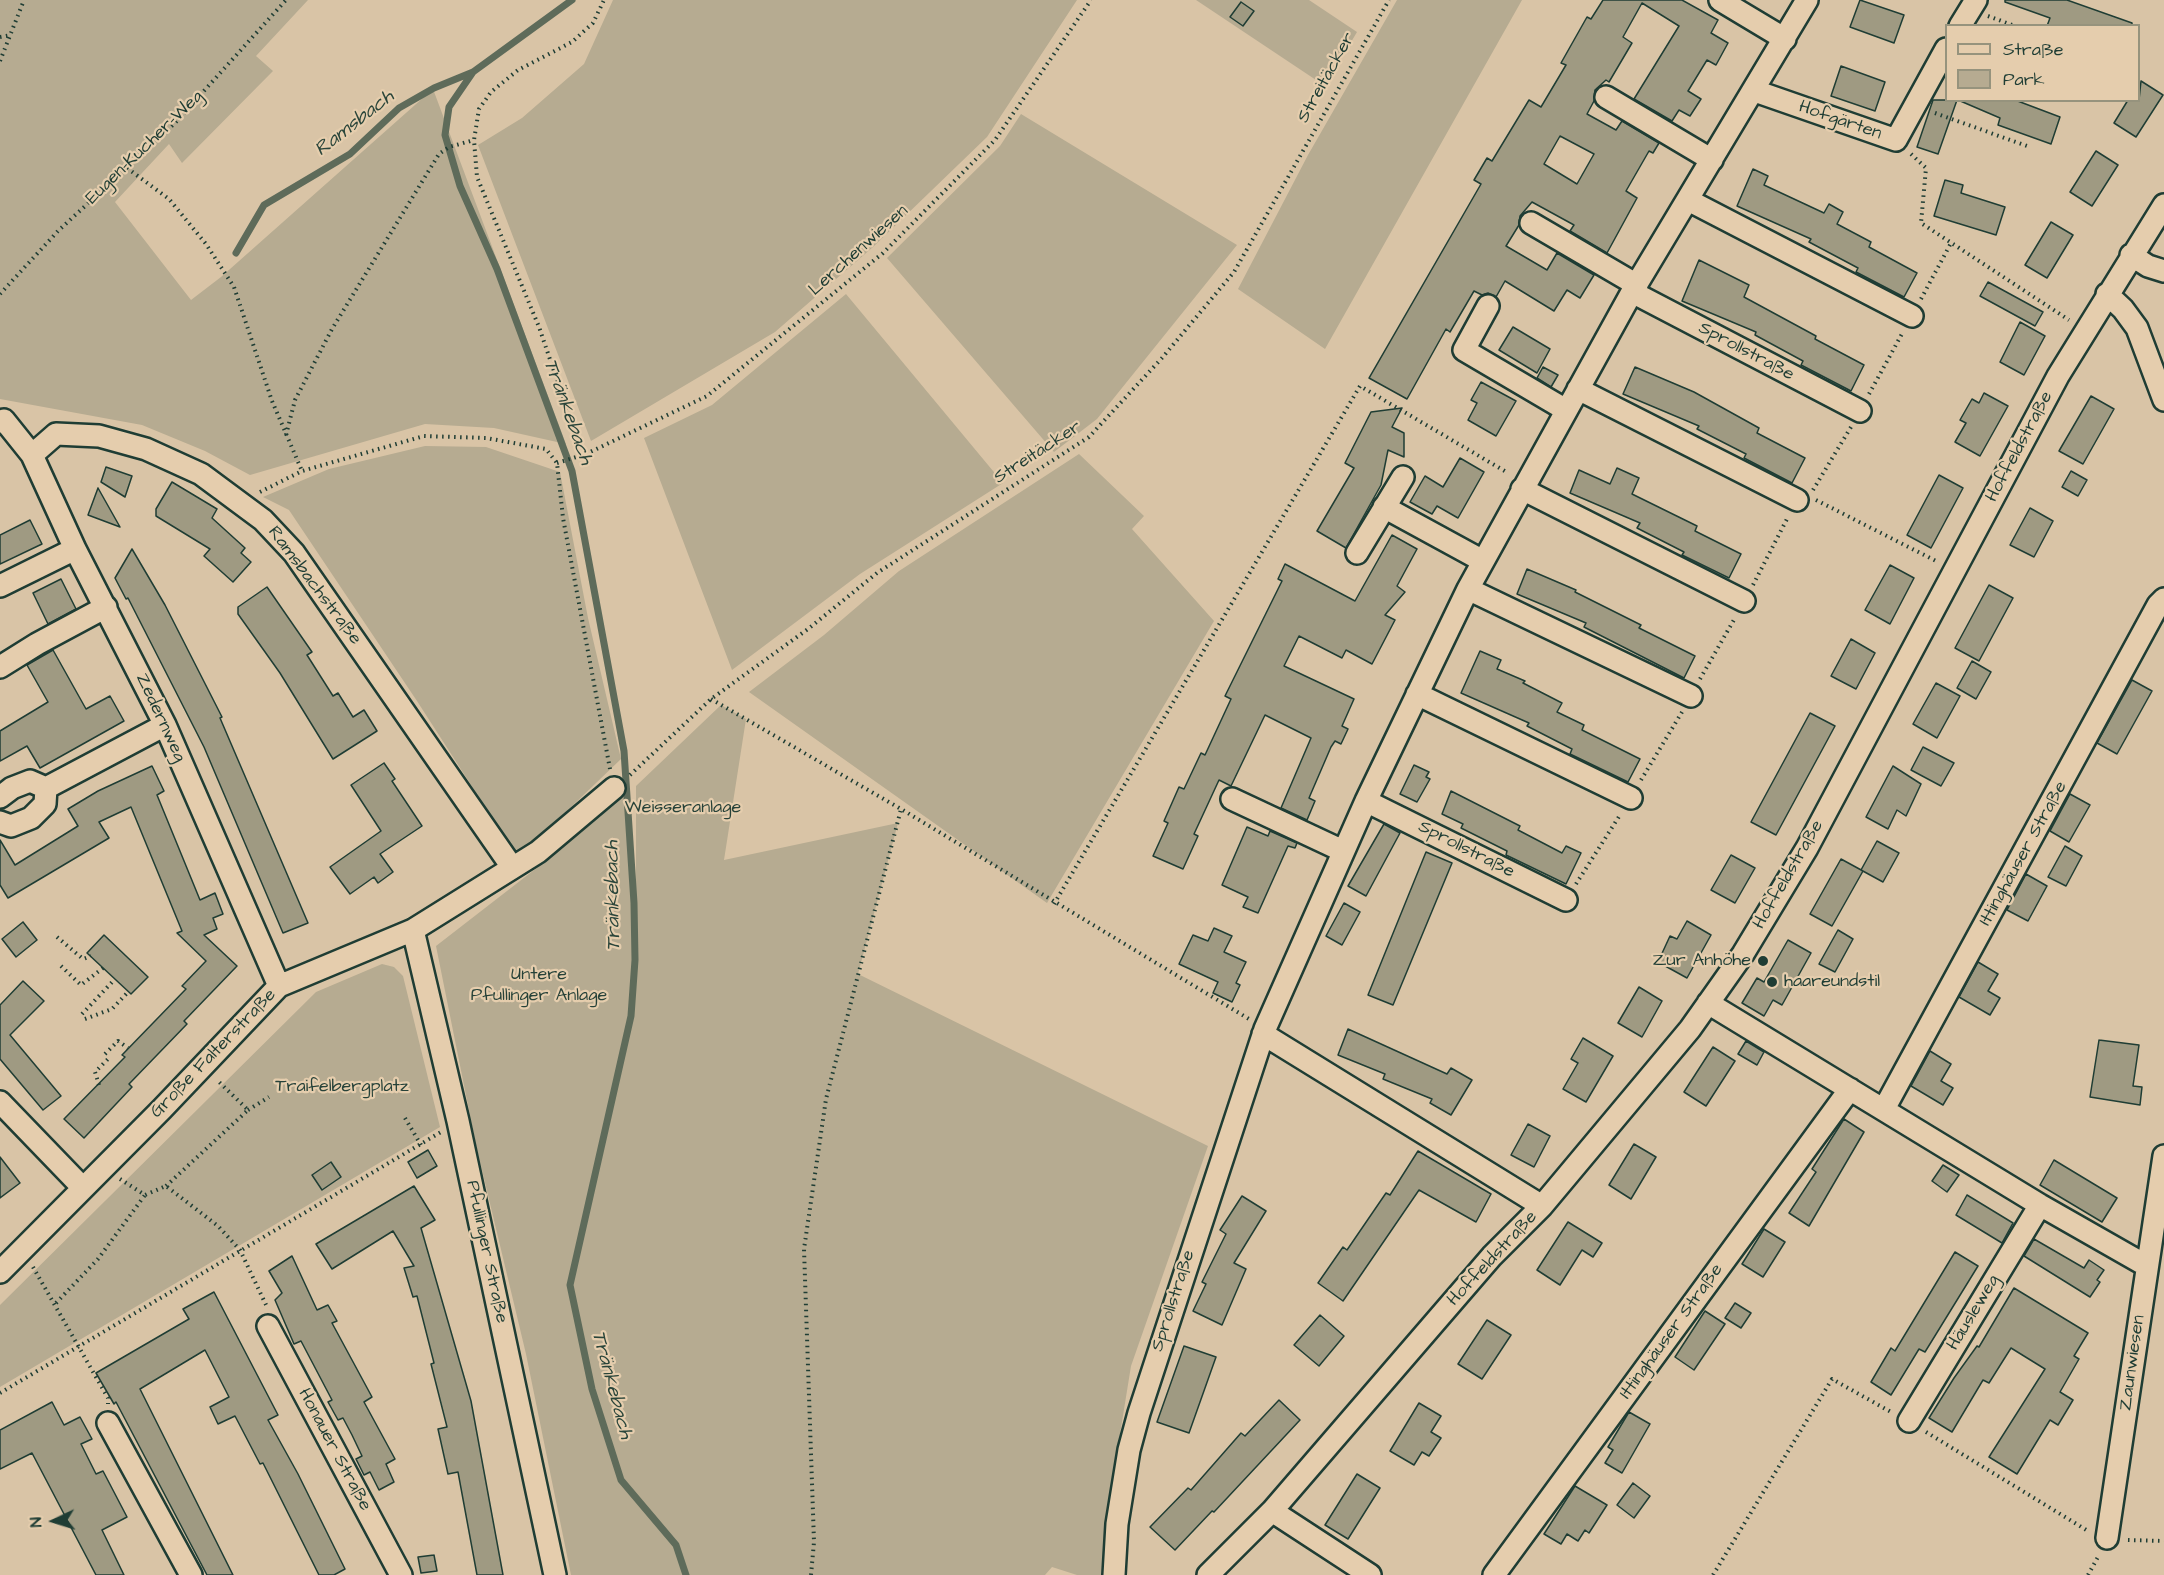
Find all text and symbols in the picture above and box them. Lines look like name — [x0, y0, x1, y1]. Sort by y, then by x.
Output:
legend — [1945, 24, 2140, 102]
street label: Streitäcker — [1293, 29, 1361, 127]
text: Straße — [2003, 37, 2063, 62]
text: Park — [2003, 67, 2045, 92]
street label: Eugen-Kucher-Weg — [82, 86, 208, 210]
water label: Ramsbach — [311, 86, 399, 162]
street label: Hofgärten — [1796, 97, 1884, 145]
street label: Lerchenwiesen — [805, 201, 913, 301]
street label: Sprollstraße — [1694, 318, 1798, 386]
water label: Tränkebach — [537, 356, 597, 468]
street label: Hoffeldstraße — [1982, 388, 2058, 506]
street label: Streitäcker — [990, 417, 1086, 489]
street label: Ramsbachstraße — [262, 523, 366, 649]
street label: Zedernweg — [130, 670, 190, 766]
street label: Ittinghäuser Straße — [1975, 778, 2073, 930]
park label: Weisseranlage — [625, 797, 741, 819]
street label: Sprollstraße — [1414, 816, 1518, 884]
street label: Hoffeldstraße — [1749, 817, 1829, 933]
water label: Tränkebach — [601, 840, 627, 952]
place label: Zur Anhöhe — [1652, 950, 1751, 972]
marker: Zur Anhöhe — [1756, 954, 1770, 968]
park label: Untere Pfullinger Anlage — [471, 964, 607, 1006]
place label: haareundstil — [1784, 971, 1880, 993]
marker: haareundstil — [1765, 975, 1779, 989]
street label: Große Falterstraße — [147, 985, 281, 1123]
park label: Traifelbergplatz — [275, 1076, 409, 1098]
street label: Pfullinger Straße — [460, 1179, 512, 1325]
street label: Hoffeldstraße — [1443, 1207, 1543, 1311]
street label: Sprollstraße — [1147, 1248, 1201, 1354]
street label: Ittinghäuser Straße — [1616, 1260, 1728, 1404]
street label: Häusleweg — [1943, 1271, 2005, 1355]
street label: Zaunwiesen — [2116, 1314, 2150, 1412]
water label: Tränkebach — [585, 1328, 637, 1442]
street label: Honauer Straße — [293, 1385, 375, 1515]
north arrow — [24, 1491, 84, 1551]
text: N — [25, 1516, 47, 1528]

